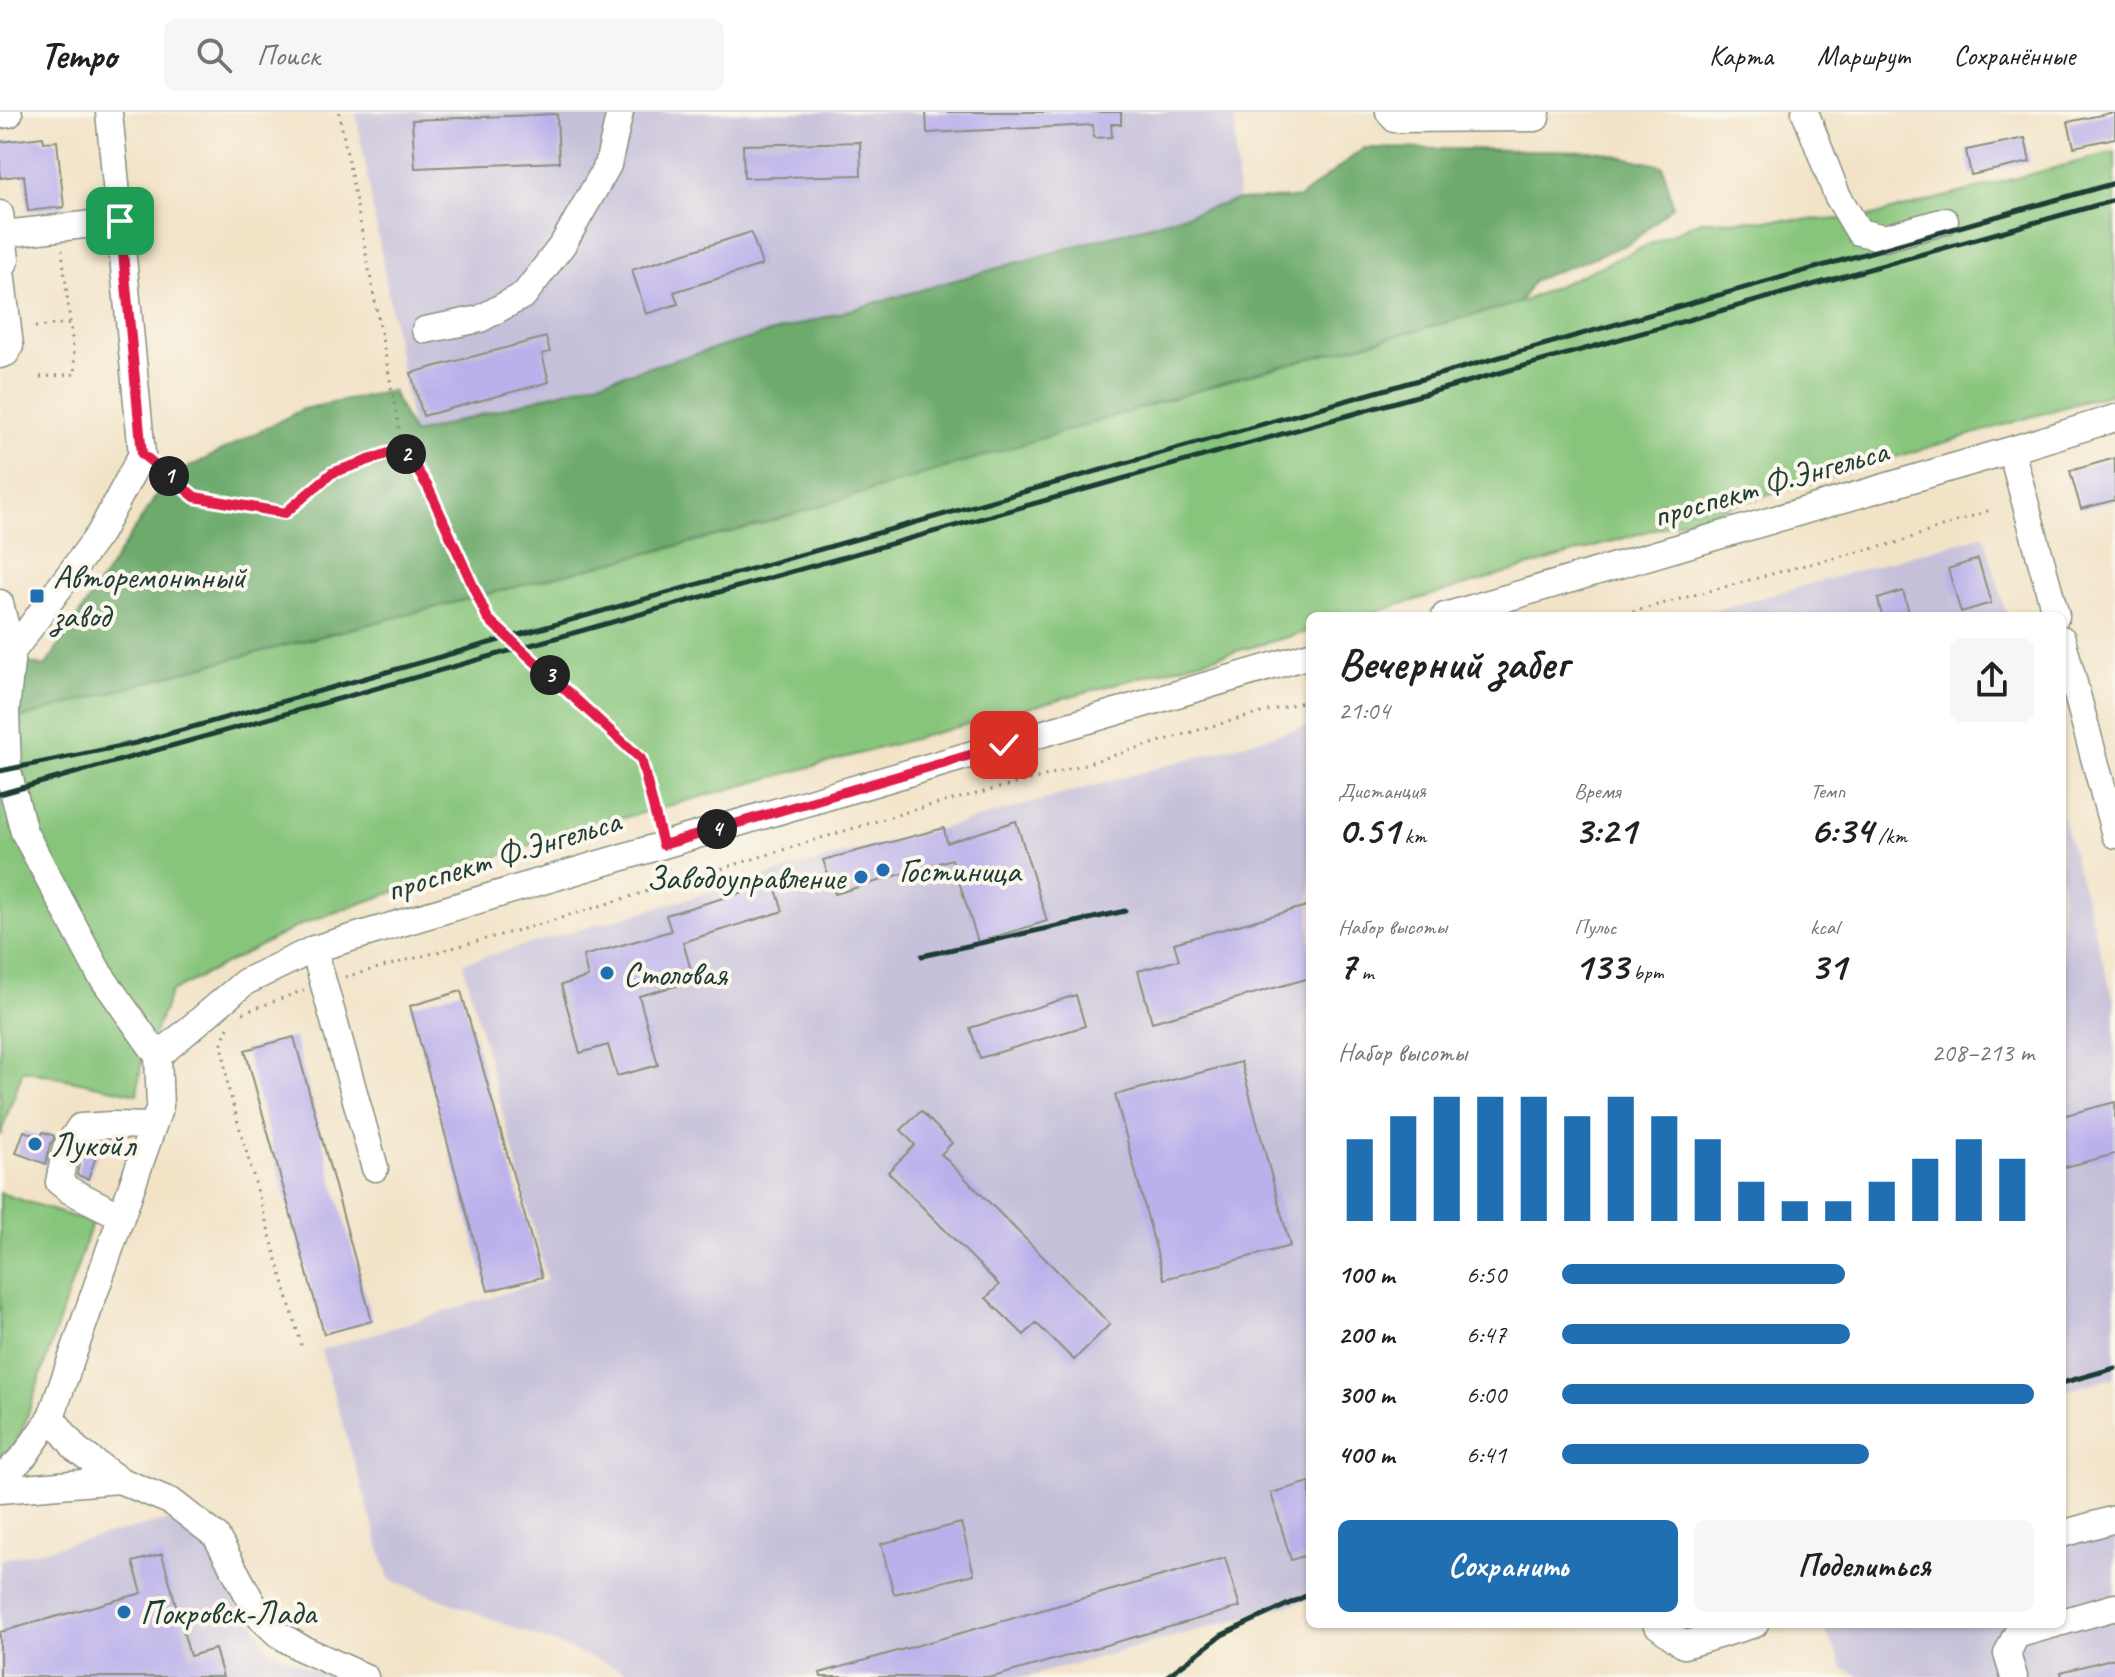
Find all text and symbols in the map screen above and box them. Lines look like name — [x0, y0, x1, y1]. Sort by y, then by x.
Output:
search box — [164, 19, 724, 91]
text: Tempo — [40, 32, 116, 79]
icon: search — [192, 33, 236, 77]
text: Поиск — [256, 36, 320, 74]
text: Карта — [1709, 38, 1773, 73]
text: Маршрут — [1817, 38, 1909, 73]
text: Сохранённые — [1953, 38, 2075, 73]
pin — [86, 187, 154, 255]
icon: arrive — [98, 199, 142, 243]
street label: проспект Ф.Энгельса — [1648, 428, 1895, 537]
pin: 2 — [386, 434, 426, 474]
text: 2 — [401, 440, 411, 468]
pin: 1 — [149, 456, 189, 496]
text: 1 — [164, 462, 174, 490]
place label: Авторемонтный завод — [49, 555, 247, 637]
marker: Авторемонтный завод — [28, 587, 46, 605]
text: Вечерний забег — [1338, 636, 1568, 691]
button: share — [1950, 638, 2034, 722]
pin: 3 — [530, 655, 570, 695]
text: 3 — [545, 661, 555, 689]
text: 21:04 — [1338, 694, 1390, 727]
pin — [970, 711, 1038, 779]
icon: check — [982, 723, 1026, 767]
text: Дистанция — [1338, 777, 1426, 805]
text: Время — [1574, 777, 1620, 805]
text: Темп — [1810, 777, 1845, 805]
street label: проспект Ф.Энгельса — [381, 798, 627, 911]
text: 0.51 — [1338, 805, 1399, 855]
text: 3:21 — [1574, 805, 1636, 855]
text: 6:34 — [1810, 805, 1873, 855]
pin: 4 — [697, 809, 737, 849]
text: 4 — [712, 815, 722, 843]
text: km — [1399, 822, 1426, 850]
text: /km — [1873, 822, 1907, 850]
place label: Гостиница — [899, 849, 1023, 892]
place label: Заводоуправление — [646, 856, 847, 899]
marker: Гостиница — [874, 861, 892, 879]
marker: Заводоуправление — [852, 868, 870, 886]
text: Набор высоты — [1338, 913, 1447, 941]
text: Пульс — [1574, 913, 1616, 941]
text: kcal — [1810, 913, 1839, 941]
text: 7 — [1338, 941, 1356, 991]
text: 133 — [1574, 941, 1628, 991]
text: 31 — [1810, 941, 1846, 991]
place label: Столовая — [623, 952, 729, 995]
text: m — [1356, 958, 1374, 986]
text: bpm — [1628, 958, 1664, 986]
marker: Столовая — [598, 964, 616, 982]
text: Набор высоты — [1338, 1036, 1467, 1069]
text: 208–213 m — [1931, 1036, 2034, 1069]
place label: Лукойл — [51, 1123, 137, 1166]
marker: Лукойл — [26, 1135, 44, 1153]
text: 100 m — [1338, 1258, 1394, 1291]
text: 6:50 — [1466, 1258, 1506, 1291]
text: 200 m — [1338, 1318, 1394, 1351]
text: 6:47 — [1466, 1318, 1506, 1351]
text: 300 m — [1338, 1378, 1394, 1411]
text: 6:00 — [1466, 1378, 1506, 1411]
text: 400 m — [1338, 1438, 1394, 1471]
text: 6:41 — [1466, 1438, 1506, 1471]
button: Сохранить — [1338, 1520, 1678, 1612]
button: Поделиться — [1694, 1520, 2034, 1612]
place label: Покровск-Лада — [140, 1591, 318, 1634]
marker: Покровск-Лада — [115, 1603, 133, 1621]

